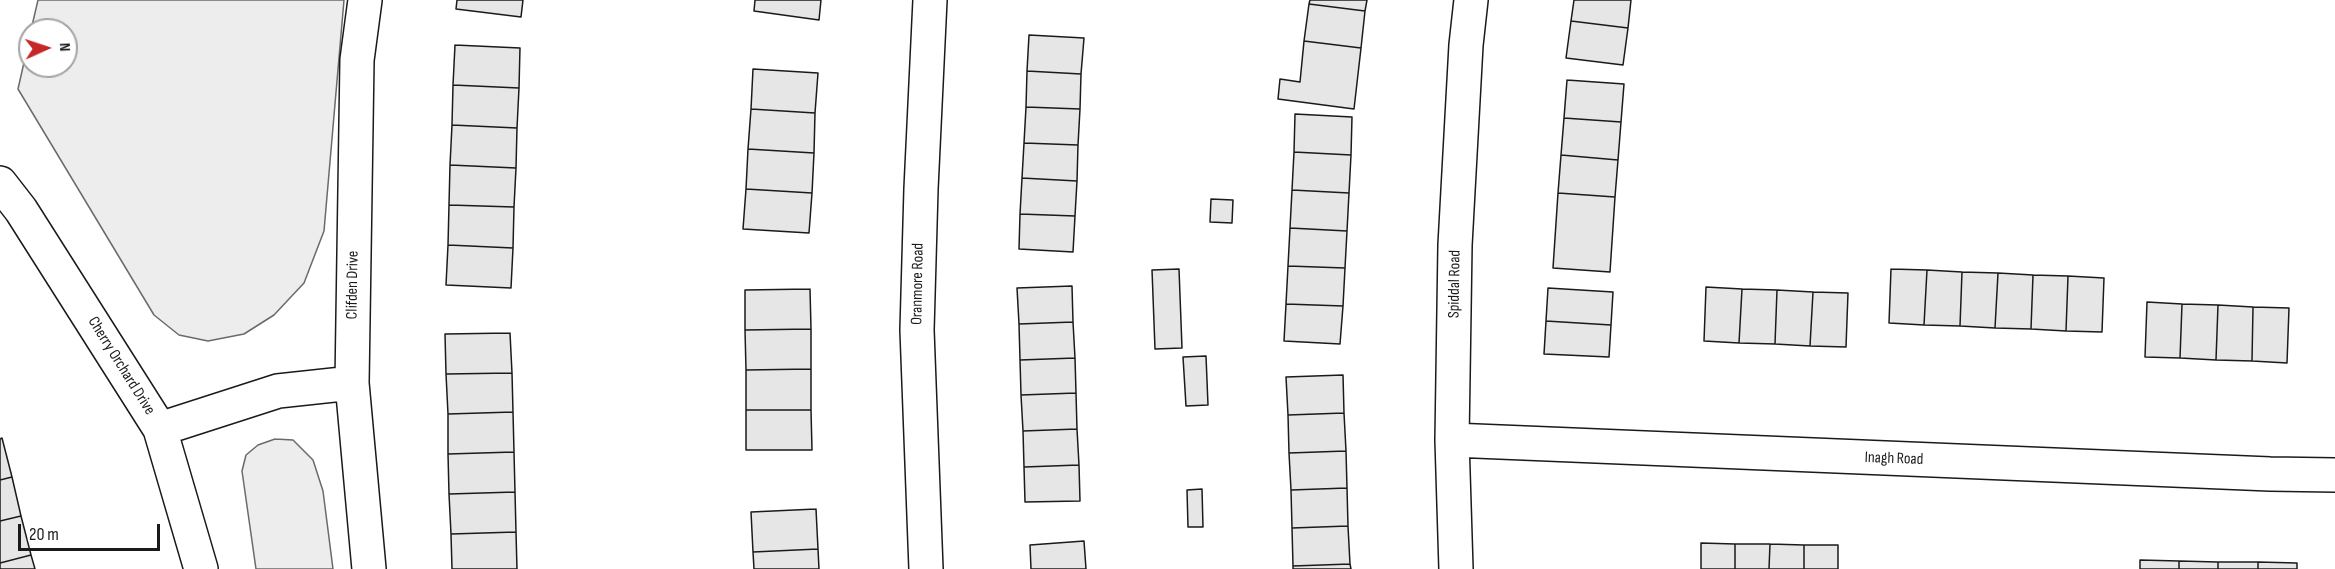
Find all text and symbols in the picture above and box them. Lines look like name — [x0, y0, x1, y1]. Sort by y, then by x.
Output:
north arrow — [18, 18, 78, 78]
text: N — [55, 42, 74, 52]
street label: Oranmore Road — [908, 243, 928, 325]
street label: Clifden Drive — [343, 250, 363, 320]
street label: Spiddal Road — [1445, 250, 1465, 318]
street label: Cherry Orchard Drive — [83, 313, 159, 419]
street label: Inagh Road — [1864, 448, 1924, 470]
scale bar — [21, 512, 164, 550]
text: 20 m — [29, 524, 59, 545]

